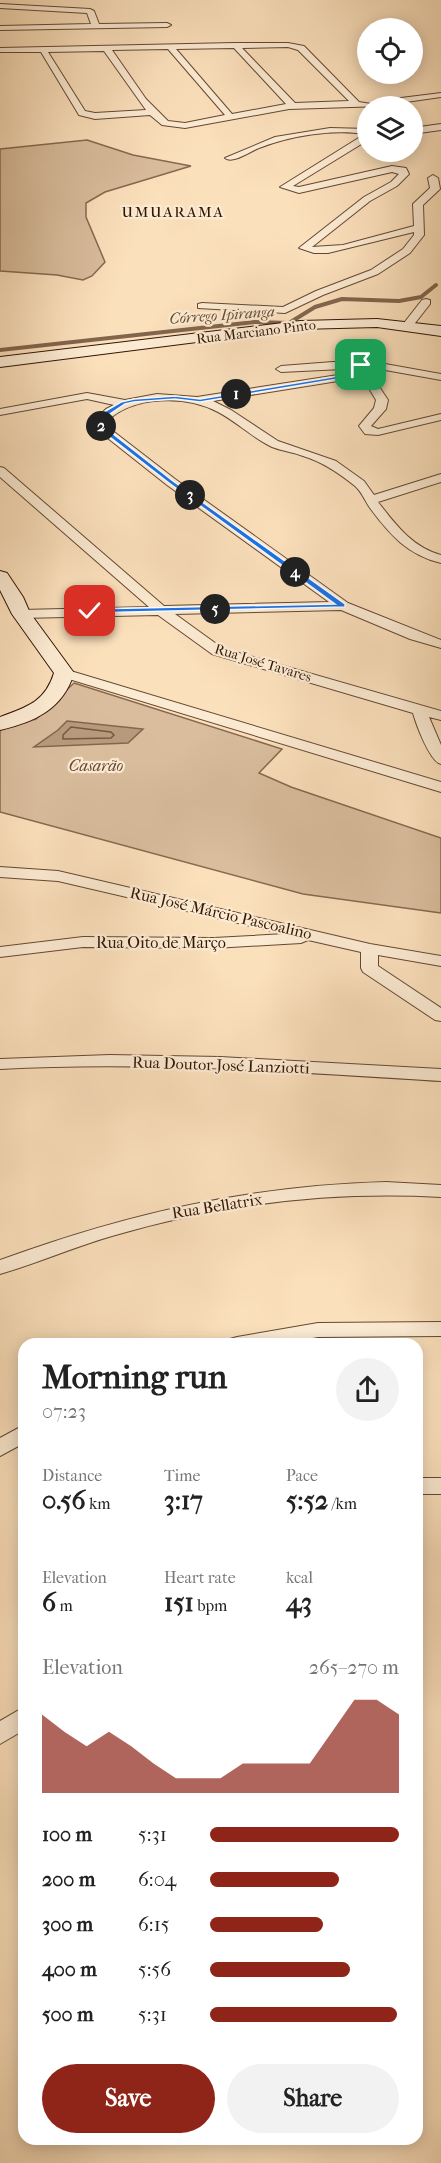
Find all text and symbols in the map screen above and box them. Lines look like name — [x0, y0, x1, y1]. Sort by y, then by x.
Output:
map controls — [357, 18, 423, 162]
button: locate — [357, 18, 423, 84]
button: layers — [357, 96, 423, 162]
district label: UMUARAMA — [122, 203, 224, 221]
water label: Córrego Ipiranga — [169, 302, 275, 328]
street label: Rua Marciano Pinto — [195, 316, 317, 348]
pin — [335, 339, 386, 390]
icon: arrive — [344, 348, 377, 381]
pin: 1 — [221, 379, 251, 409]
text: 1 — [233, 384, 239, 403]
pin: 2 — [86, 411, 116, 441]
text: 2 — [97, 416, 105, 435]
pin: 3 — [175, 480, 205, 510]
text: 3 — [187, 485, 193, 504]
pin: 4 — [280, 557, 310, 587]
text: 4 — [290, 562, 300, 581]
pin — [64, 585, 115, 636]
icon: check — [73, 594, 106, 627]
pin: 5 — [200, 594, 230, 624]
text: 5 — [212, 599, 218, 618]
street label: Rua José Tavares — [213, 640, 313, 686]
park label: Casarão — [69, 756, 124, 775]
street label: Rua José Márcio Pascoalino — [128, 883, 314, 943]
street label: Rua Oito de Março — [96, 933, 226, 952]
street label: Rua Doutor José Lanziotti — [132, 1052, 310, 1078]
street label: Rua Bellatrix — [170, 1189, 264, 1223]
text: Morning run — [42, 1358, 227, 1397]
button: share — [336, 1358, 399, 1421]
text: 07:23 — [42, 1400, 86, 1423]
text: Distance — [42, 1466, 102, 1485]
text: Time — [164, 1466, 200, 1485]
text: Pace — [286, 1466, 318, 1485]
text: 0.56 — [42, 1485, 86, 1516]
text: 3:17 — [164, 1485, 203, 1516]
text: 5:52 — [286, 1485, 328, 1516]
text: km — [86, 1494, 111, 1513]
text: /km — [328, 1494, 357, 1513]
text: Elevation — [42, 1568, 107, 1587]
text: Heart rate — [164, 1568, 236, 1587]
text: kcal — [286, 1568, 313, 1587]
text: 6 — [42, 1587, 56, 1618]
text: 151 — [164, 1587, 194, 1618]
text: 43 — [286, 1587, 312, 1618]
text: m — [56, 1596, 73, 1615]
text: bpm — [194, 1596, 227, 1615]
text: Elevation — [42, 1656, 123, 1679]
text: 265–270 m — [309, 1656, 399, 1679]
text: 100 m — [42, 1823, 92, 1846]
text: 5:31 — [138, 1823, 167, 1846]
text: 200 m — [42, 1868, 95, 1891]
text: 6:04 — [138, 1868, 176, 1891]
text: 300 m — [42, 1913, 93, 1936]
text: 6:15 — [138, 1913, 169, 1936]
text: 400 m — [42, 1958, 97, 1981]
text: 5:56 — [138, 1958, 171, 1981]
text: 500 m — [42, 2003, 94, 2026]
text: 5:31 — [138, 2003, 167, 2026]
button: Save — [42, 2064, 215, 2133]
button: Share — [227, 2064, 399, 2133]

